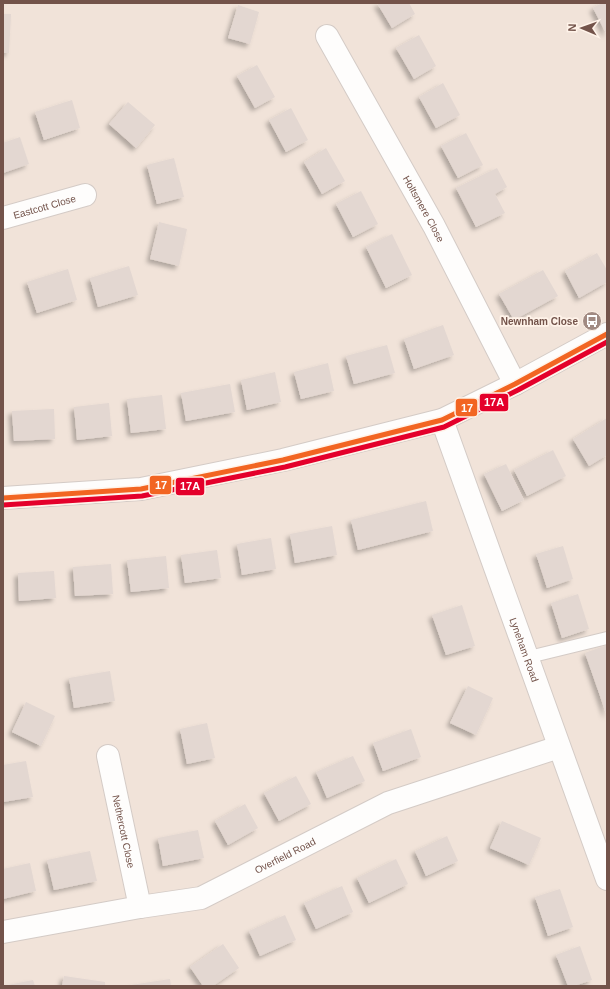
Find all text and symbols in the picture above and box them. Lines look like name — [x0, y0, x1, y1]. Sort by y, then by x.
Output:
north arrow — [562, 8, 602, 48]
text: N — [566, 23, 578, 32]
street label: Holtsmere Close — [401, 174, 447, 244]
street label: Eastcott Close — [12, 192, 77, 220]
bus stop icon: Newnham Close — [581, 310, 603, 332]
place label: Newnham Close — [501, 316, 578, 327]
line badge: 17A — [479, 393, 509, 412]
text: 17A — [484, 396, 504, 408]
line badge: 17 — [455, 398, 478, 417]
text: 17 — [461, 402, 473, 414]
line badge: 17 — [149, 475, 172, 495]
line badge: 17A — [175, 477, 205, 496]
text: 17 — [155, 479, 167, 491]
text: 17A — [180, 480, 200, 492]
street label: Lyneham Road — [508, 616, 541, 683]
street label: Nethercott Close — [111, 794, 137, 869]
street label: Overfield Road — [253, 835, 317, 875]

